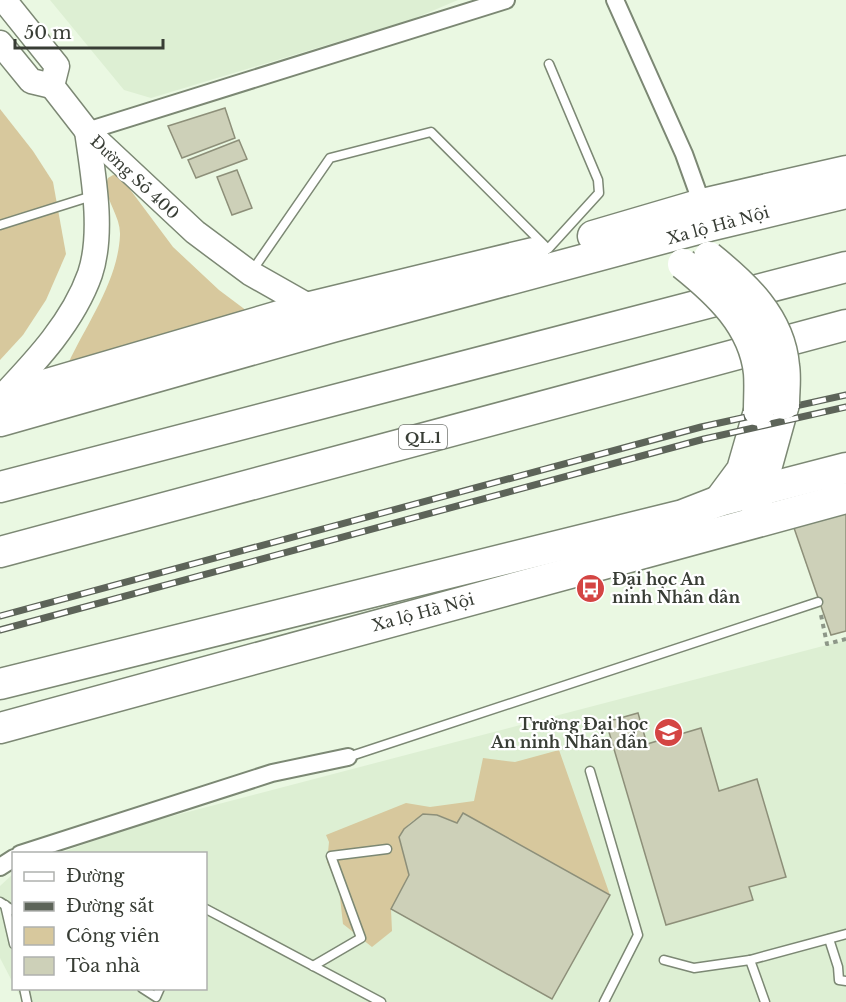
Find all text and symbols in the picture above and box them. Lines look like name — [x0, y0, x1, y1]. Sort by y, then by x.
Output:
scale bar — [15, 12, 164, 50]
text: 50 m — [24, 22, 72, 44]
street label: Đường Số 400 — [87, 131, 183, 223]
street label: Xa lộ Hà Nội — [665, 202, 772, 248]
road number: QL.1 — [399, 425, 447, 449]
place label: Đại học An ninh Nhân dân — [612, 569, 741, 607]
bus stop icon: Đại học An ninh Nhân dân — [575, 572, 607, 604]
street label: Xa lộ Hà Nội — [370, 589, 477, 635]
place label: Trường Đại học An ninh Nhân dân — [490, 714, 648, 752]
school or university icon: Trường Đại học An ninh Nhân dân — [653, 717, 685, 749]
legend — [12, 852, 207, 990]
text: Đường — [66, 865, 125, 887]
text: Đường sắt — [66, 895, 154, 917]
text: Công viên — [66, 925, 160, 947]
text: Tòa nhà — [66, 955, 140, 977]

